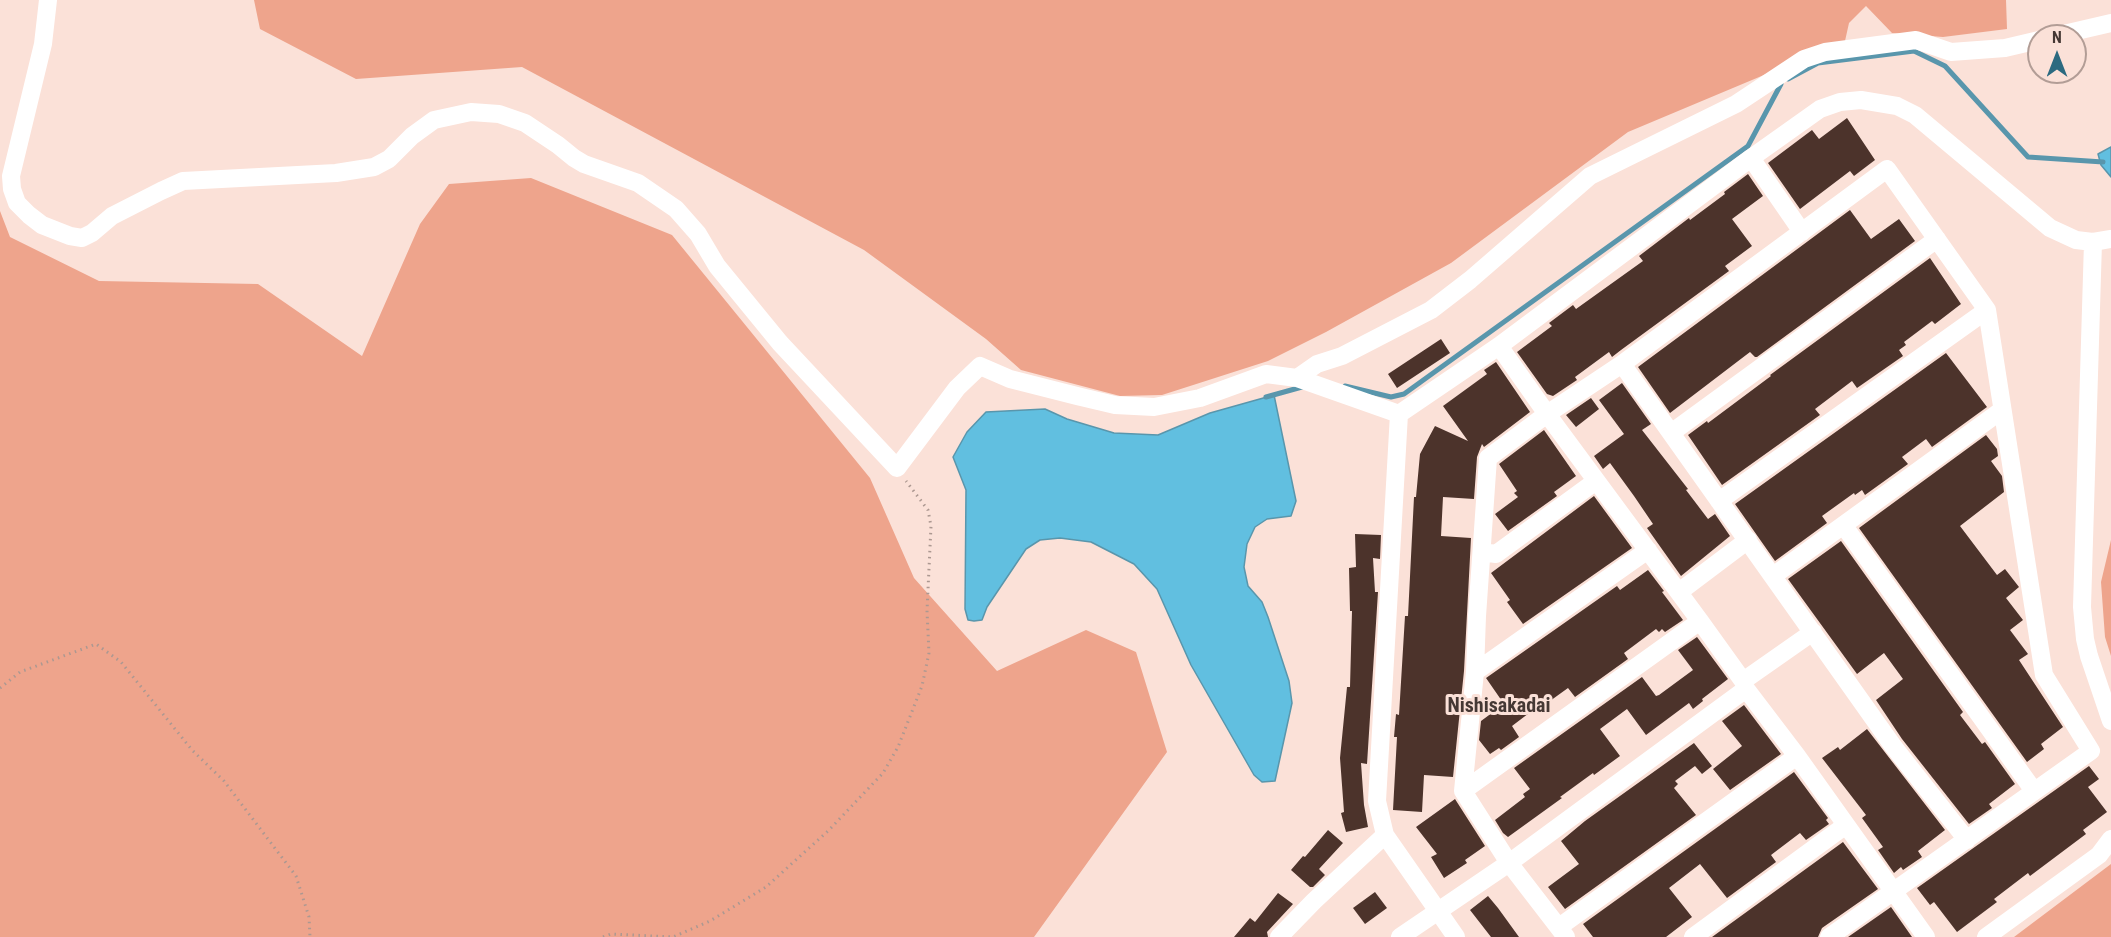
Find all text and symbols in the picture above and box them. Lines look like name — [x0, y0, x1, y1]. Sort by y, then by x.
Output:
north arrow — [2027, 24, 2087, 84]
text: N — [2052, 28, 2062, 47]
district label: Nishisakadai — [1447, 695, 1551, 719]

